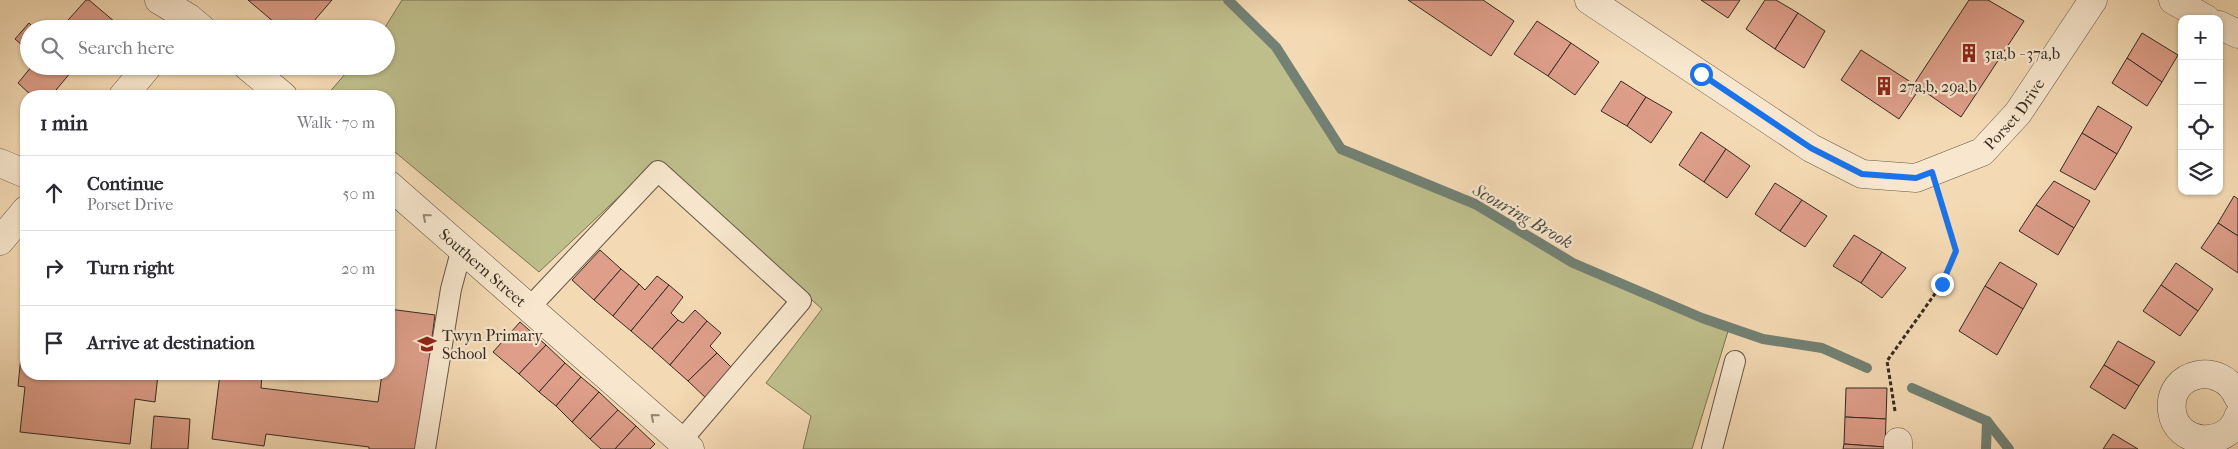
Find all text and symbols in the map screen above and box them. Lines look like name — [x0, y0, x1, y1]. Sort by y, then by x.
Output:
map controls — [2178, 15, 2223, 195]
button: + — [2178, 15, 2223, 60]
search box — [20, 20, 395, 75]
icon: search — [38, 34, 66, 62]
text: Search here — [78, 37, 174, 59]
building icon: 31a,b - 37a,b — [1958, 42, 1980, 64]
place label: 31a,b - 37a,b — [1984, 44, 2060, 63]
button: − — [2178, 60, 2223, 105]
route start — [1690, 63, 1713, 86]
building icon: 27a,b, 29a,b — [1873, 75, 1895, 97]
street label: Porset Drive — [1980, 75, 2048, 154]
place label: 27a,b, 29a,b — [1899, 77, 1977, 96]
button: locate — [2178, 105, 2223, 150]
text: 1 min — [40, 111, 88, 135]
text: Walk · 70 m — [297, 113, 375, 132]
button: layers — [2178, 150, 2223, 195]
text: Continue — [87, 173, 163, 195]
icon: ahead — [40, 179, 68, 207]
water label: Scouring Brook — [1468, 179, 1577, 254]
text: 50 m — [343, 184, 375, 203]
text: Porset Drive — [87, 195, 173, 214]
one-way arrow — [423, 214, 432, 223]
street label: Southern Street — [435, 225, 530, 311]
icon: right — [40, 254, 68, 282]
text: Turn right — [87, 257, 174, 279]
text: 20 m — [341, 259, 375, 278]
route end — [1931, 273, 1954, 296]
place label: Twyn Primary School — [442, 326, 543, 363]
icon: arrive — [40, 329, 68, 357]
text: Arrive at destination — [87, 332, 255, 354]
school or university icon: Twyn Primary School — [416, 333, 438, 355]
one-way arrow — [650, 414, 659, 423]

